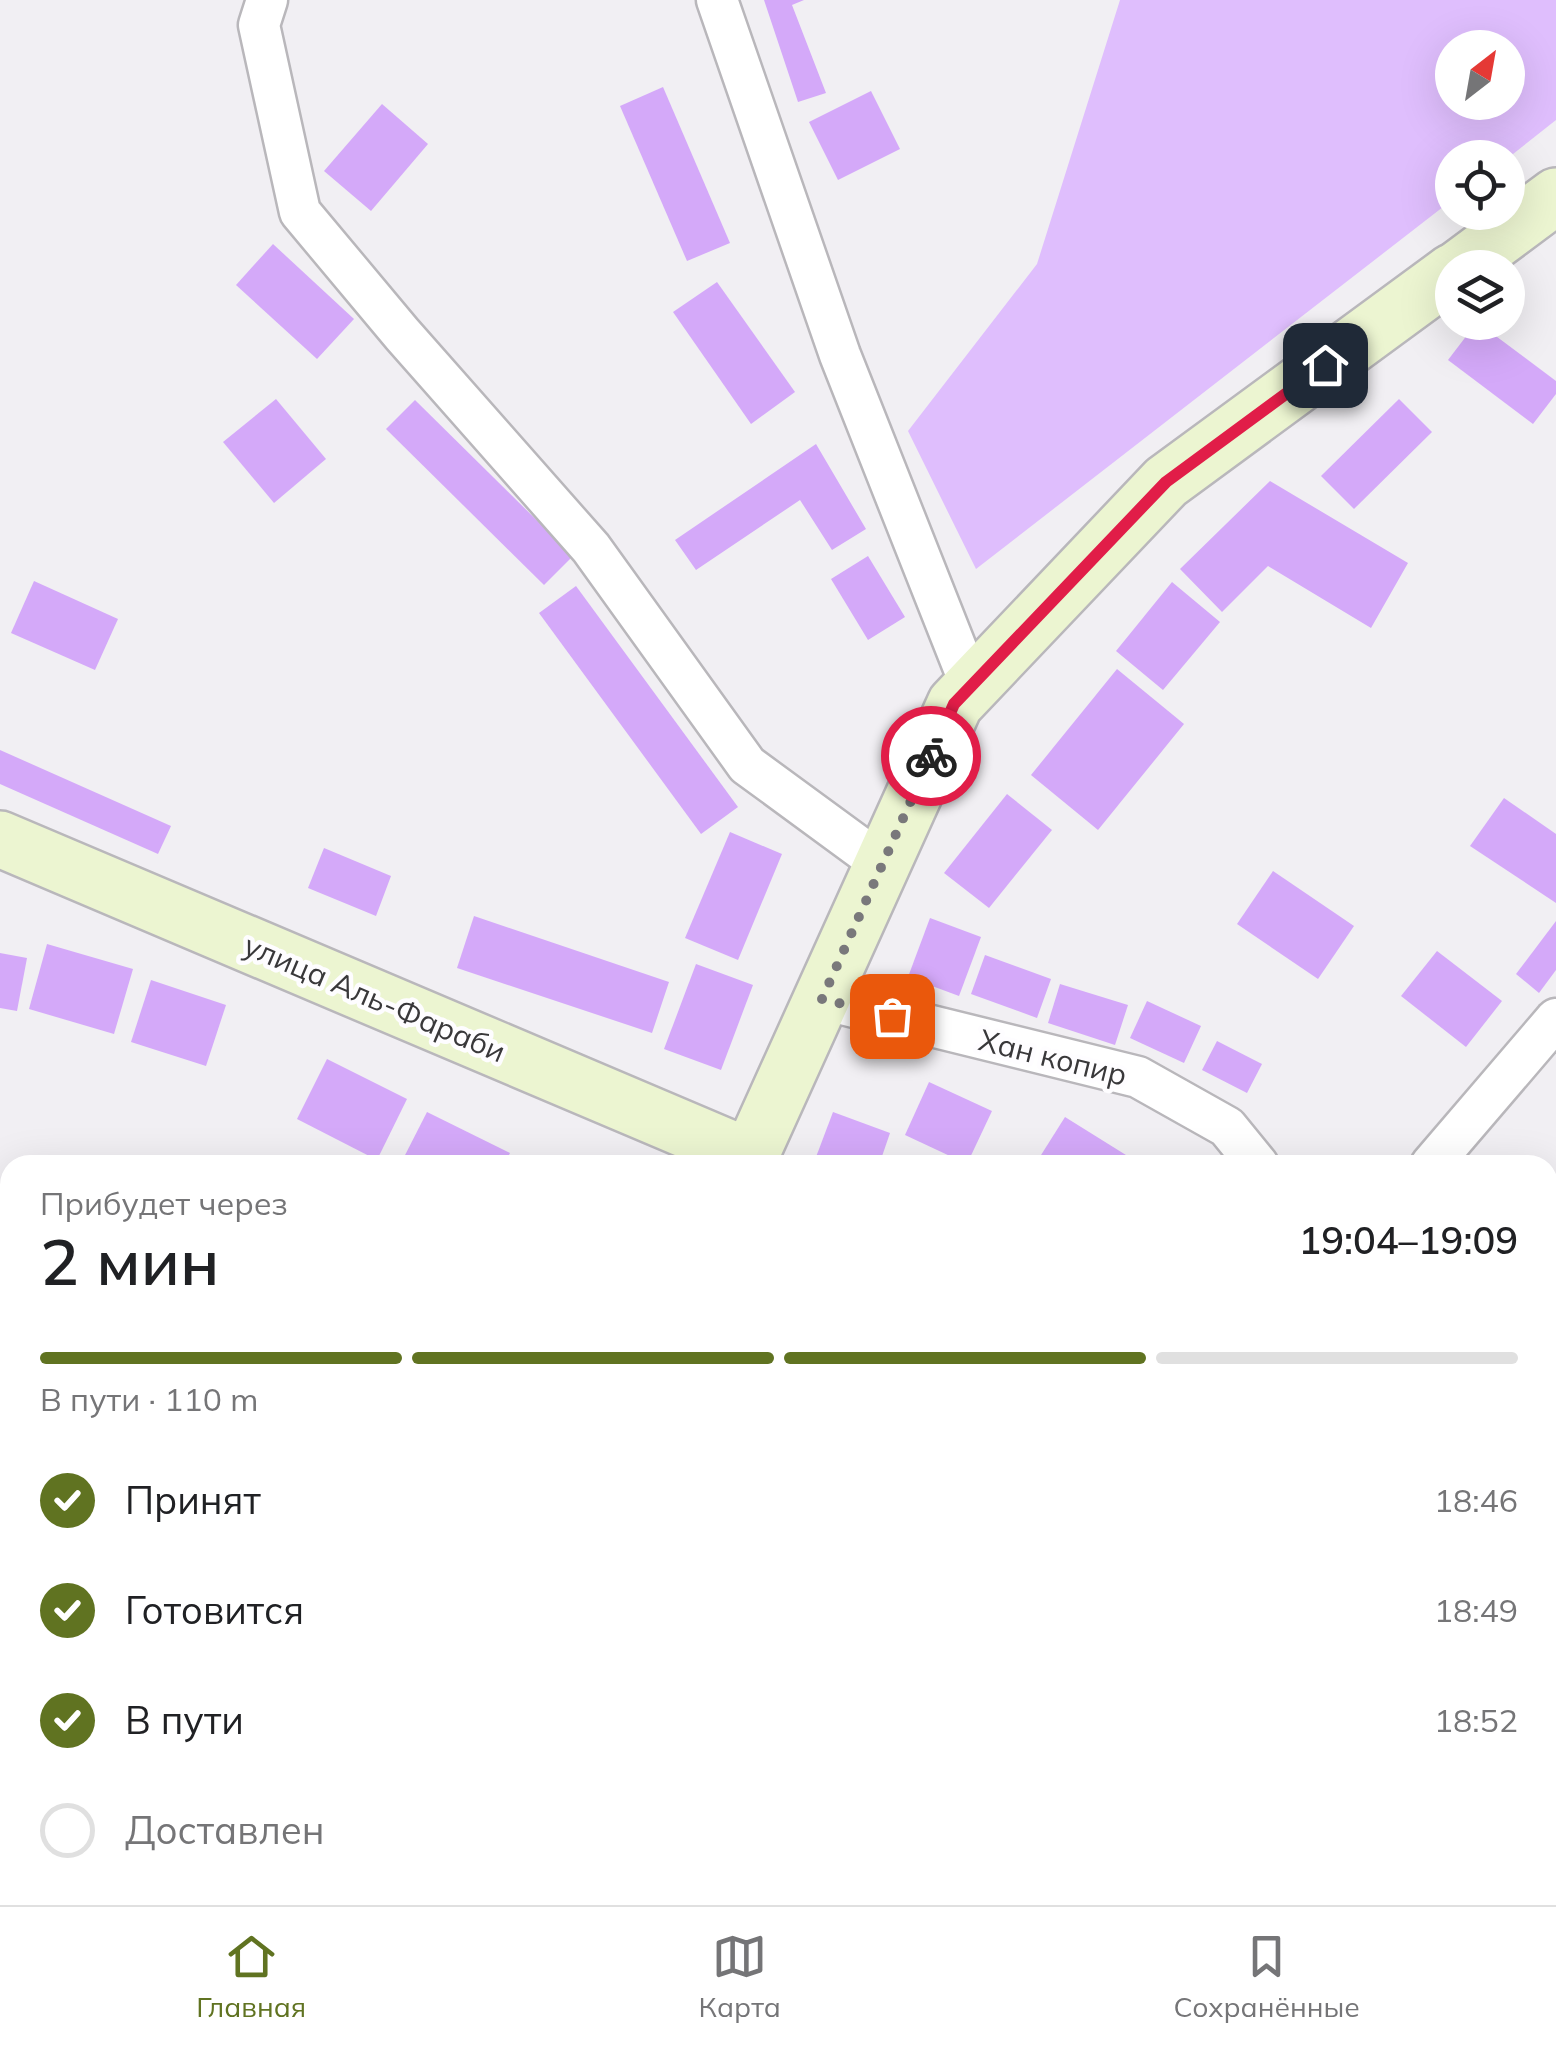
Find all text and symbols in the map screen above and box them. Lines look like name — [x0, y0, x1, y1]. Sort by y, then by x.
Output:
north arrow — [1435, 30, 1525, 120]
map controls — [1435, 30, 1525, 340]
button: locate — [1435, 140, 1525, 230]
button: layers — [1435, 250, 1525, 340]
pin — [1283, 323, 1368, 408]
icon: home — [1298, 338, 1353, 393]
courier — [881, 706, 981, 806]
icon: bike — [904, 729, 959, 784]
street label: улица Аль-Фараби — [238, 926, 512, 1070]
pin — [850, 974, 935, 1059]
icon: bag — [865, 989, 920, 1044]
street label: Хан копир — [975, 1020, 1131, 1094]
text: Прибудет через — [40, 1183, 288, 1223]
text: 19:04–19:09 — [1298, 1216, 1518, 1264]
text: 2 мин — [40, 1220, 220, 1301]
text: В пути · 110 m — [40, 1379, 258, 1419]
icon: check — [40, 1473, 95, 1528]
text: Принят — [125, 1476, 261, 1524]
text: 18:46 — [1434, 1480, 1518, 1520]
icon: check — [40, 1583, 95, 1638]
text: Готовится — [125, 1586, 304, 1634]
text: 18:49 — [1434, 1590, 1518, 1630]
icon: check — [40, 1693, 95, 1748]
text: В пути — [125, 1696, 244, 1744]
text: 18:52 — [1434, 1700, 1518, 1740]
text: Доставлен — [125, 1806, 325, 1854]
tab: Главная — [196, 1929, 306, 2024]
tab: Карта — [699, 1929, 781, 2024]
tab: Сохранённые — [1173, 1929, 1360, 2024]

